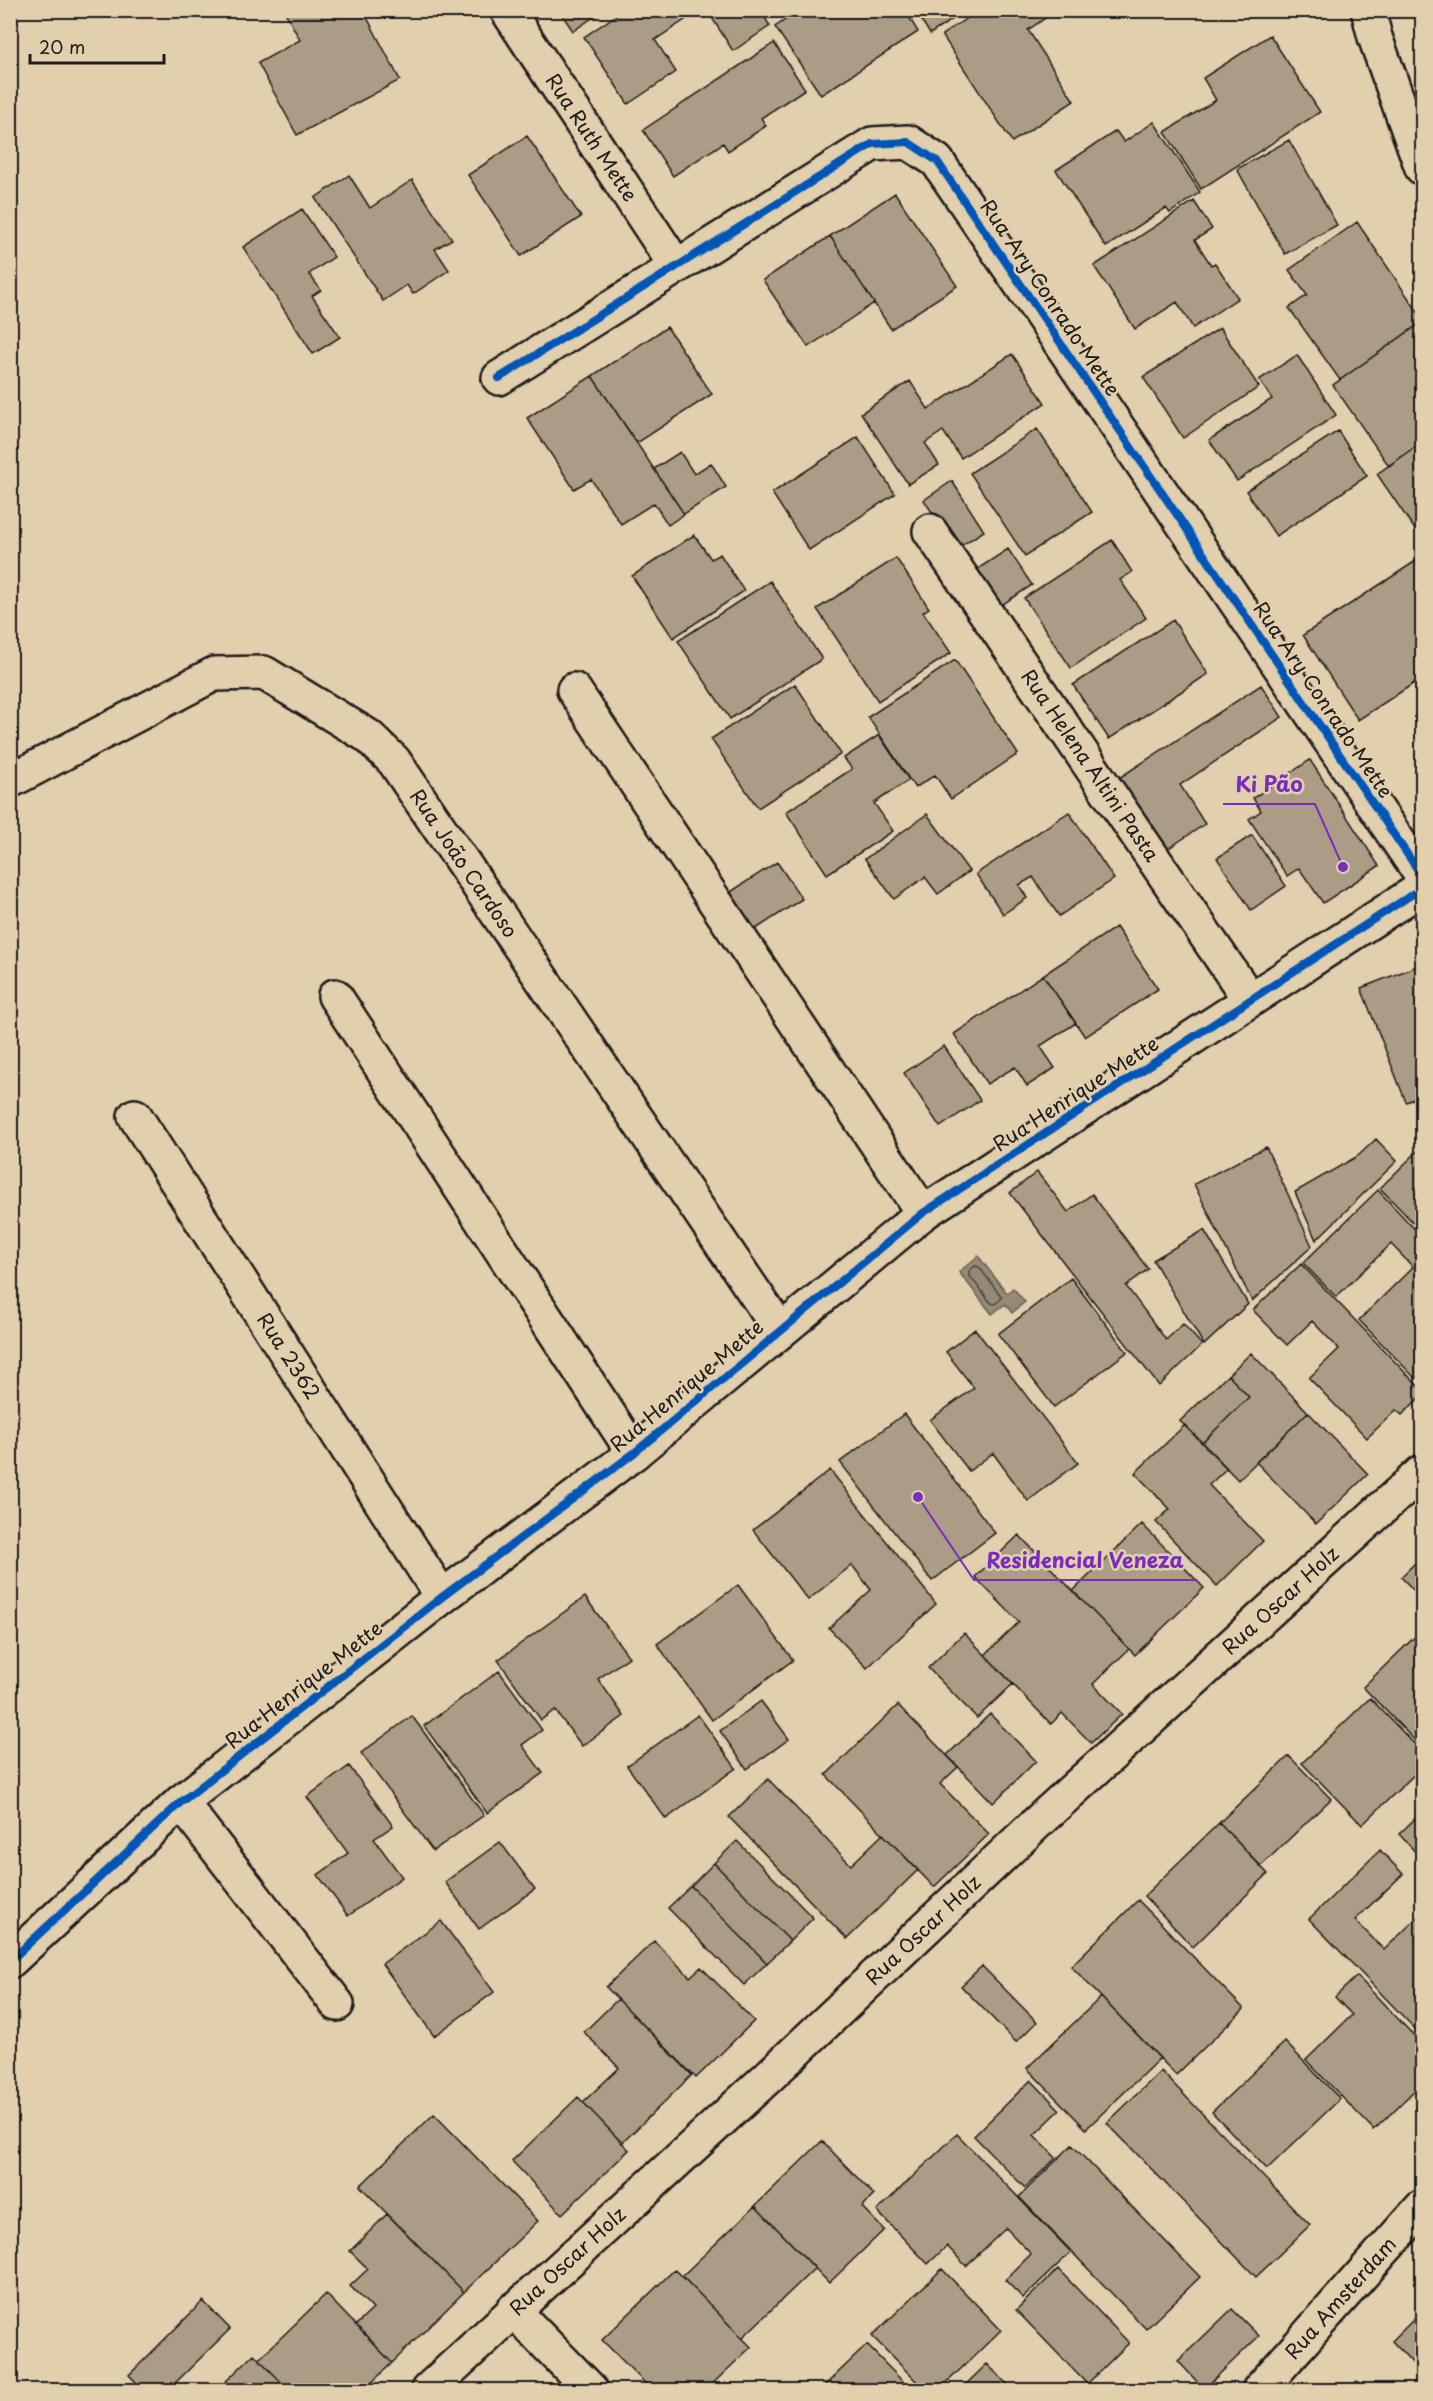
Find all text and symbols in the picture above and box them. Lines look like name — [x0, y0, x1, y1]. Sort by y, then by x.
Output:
scale bar — [30, 27, 164, 65]
text: 20 m — [39, 33, 85, 60]
street label: Rua Ruth Mette — [539, 67, 645, 207]
street label: Rua Ary Conrado Mette — [974, 193, 1128, 402]
street label: Rua Ary Conrado Mette — [1247, 595, 1401, 804]
street label: Rua Helena Altini Pasta — [1014, 663, 1168, 868]
callout: Ki Pão — [1223, 765, 1315, 804]
text: Ki Pão — [1235, 767, 1303, 799]
street label: Rua João Cardoso — [403, 783, 526, 944]
street label: Rua Henrique Mette — [987, 1028, 1164, 1158]
street label: Rua 2362 — [250, 1306, 328, 1405]
street label: Rua Henrique Mette — [603, 1312, 770, 1459]
street label: Rua Oscar Holz — [1215, 1539, 1345, 1661]
callout: Residencial Veneza — [974, 1541, 1197, 1580]
text: Residencial Veneza — [986, 1543, 1184, 1575]
street label: Rua Henrique Mette — [218, 1613, 388, 1755]
street label: Rua Oscar Holz — [858, 1867, 987, 1991]
street label: Rua Oscar Holz — [502, 2199, 632, 2322]
street label: Rua Amsterdam — [1277, 2230, 1403, 2365]

